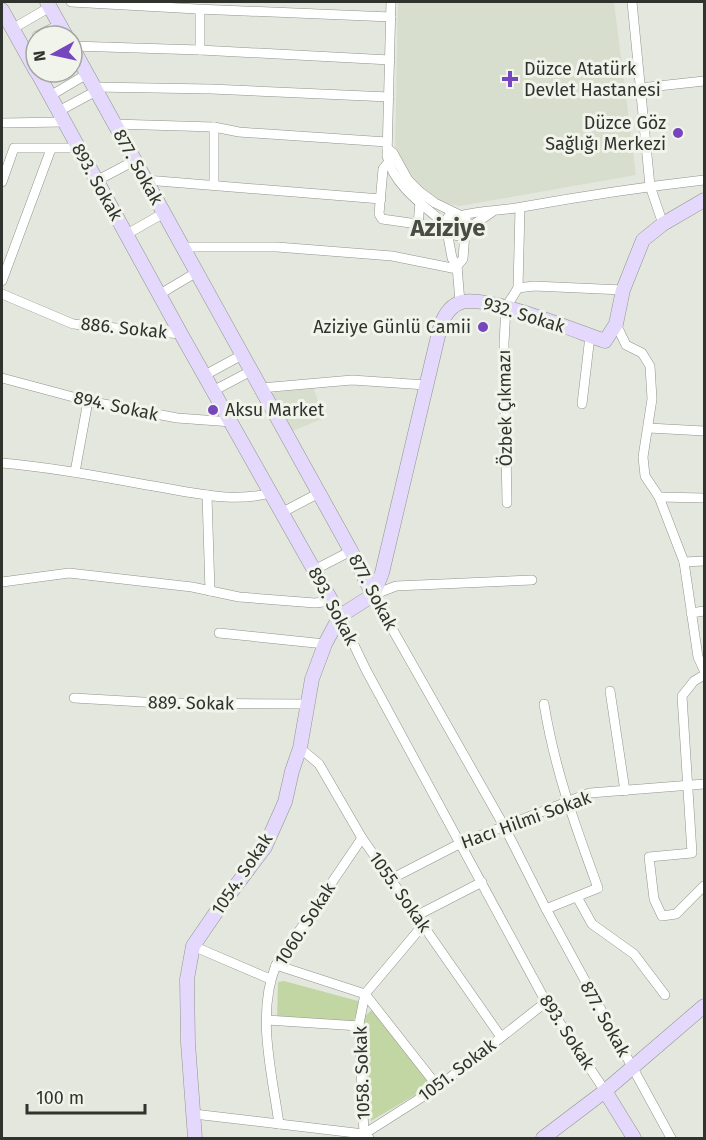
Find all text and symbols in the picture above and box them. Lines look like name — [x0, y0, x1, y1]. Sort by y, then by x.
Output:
north arrow — [24, 24, 84, 84]
text: N — [29, 49, 50, 63]
place label: Düzce Atatürk Devlet Hastanesi — [524, 58, 661, 101]
marker: Düzce Atatürk Devlet Hastanesi — [501, 70, 519, 88]
place label: Düzce Göz Sağlığı Merkezi — [545, 112, 666, 155]
street label: 877. Sokak — [108, 125, 168, 209]
marker: Düzce Göz Sağlığı Merkezi — [671, 126, 685, 140]
street label: 893. Sokak — [67, 139, 128, 225]
district label: Aziziye — [409, 214, 486, 242]
street label: 932. Sokak — [481, 292, 568, 338]
street label: 886. Sokak — [80, 313, 169, 344]
place label: Aziziye Günlü Camii — [313, 316, 471, 338]
marker: Aziziye Günlü Camii — [476, 320, 490, 334]
street label: Özbek Çıkmazı — [493, 349, 517, 467]
street label: 894. Sokak — [72, 386, 161, 426]
place label: Aksu Market — [225, 399, 325, 421]
marker: Aksu Market — [206, 403, 220, 417]
street label: 877. Sokak — [344, 550, 403, 634]
street label: 893. Sokak — [303, 563, 363, 649]
street label: 889. Sokak — [148, 691, 235, 715]
street label: Hacı Hilmi Sokak — [458, 786, 595, 854]
street label: 1054. Sokak — [207, 828, 278, 919]
street label: 1055. Sokak — [364, 848, 436, 937]
street label: 1060. Sokak — [270, 878, 340, 970]
street label: 877. Sokak — [575, 977, 635, 1061]
street label: 893. Sokak — [535, 990, 600, 1074]
street label: 1058. Sokak — [349, 1025, 375, 1120]
street label: 1051. Sokak — [414, 1033, 501, 1106]
scale bar — [27, 1077, 146, 1115]
text: 100 m — [36, 1087, 84, 1109]

